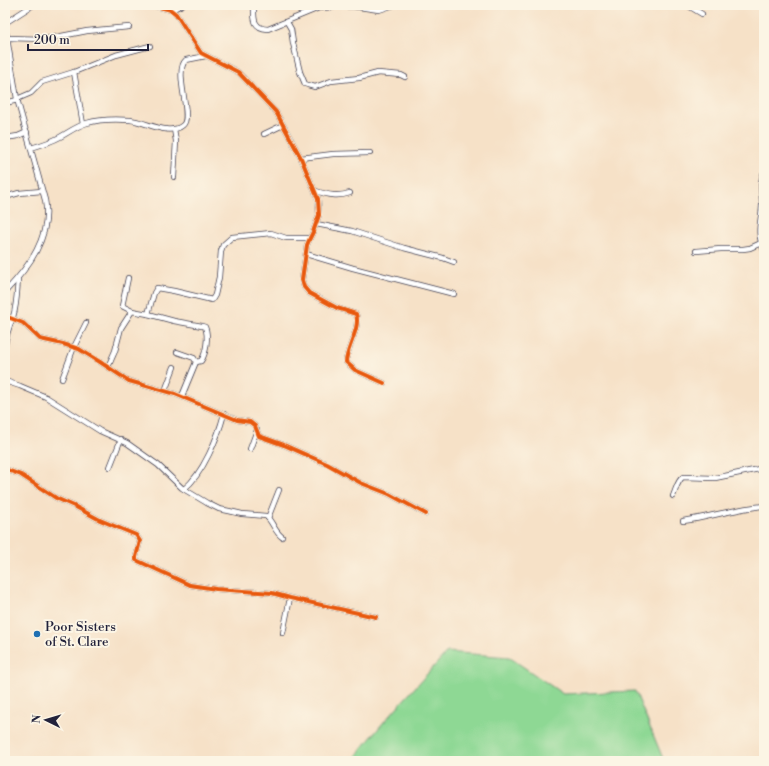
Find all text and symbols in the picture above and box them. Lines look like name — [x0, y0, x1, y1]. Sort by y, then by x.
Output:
scale bar — [28, 26, 148, 52]
text: 200 m — [34, 33, 70, 48]
place label: Poor Sisters of St. Clare — [45, 619, 116, 650]
marker: Poor Sisters of St. Clare — [32, 629, 42, 639]
north arrow — [26, 700, 66, 740]
text: N — [30, 714, 44, 724]

